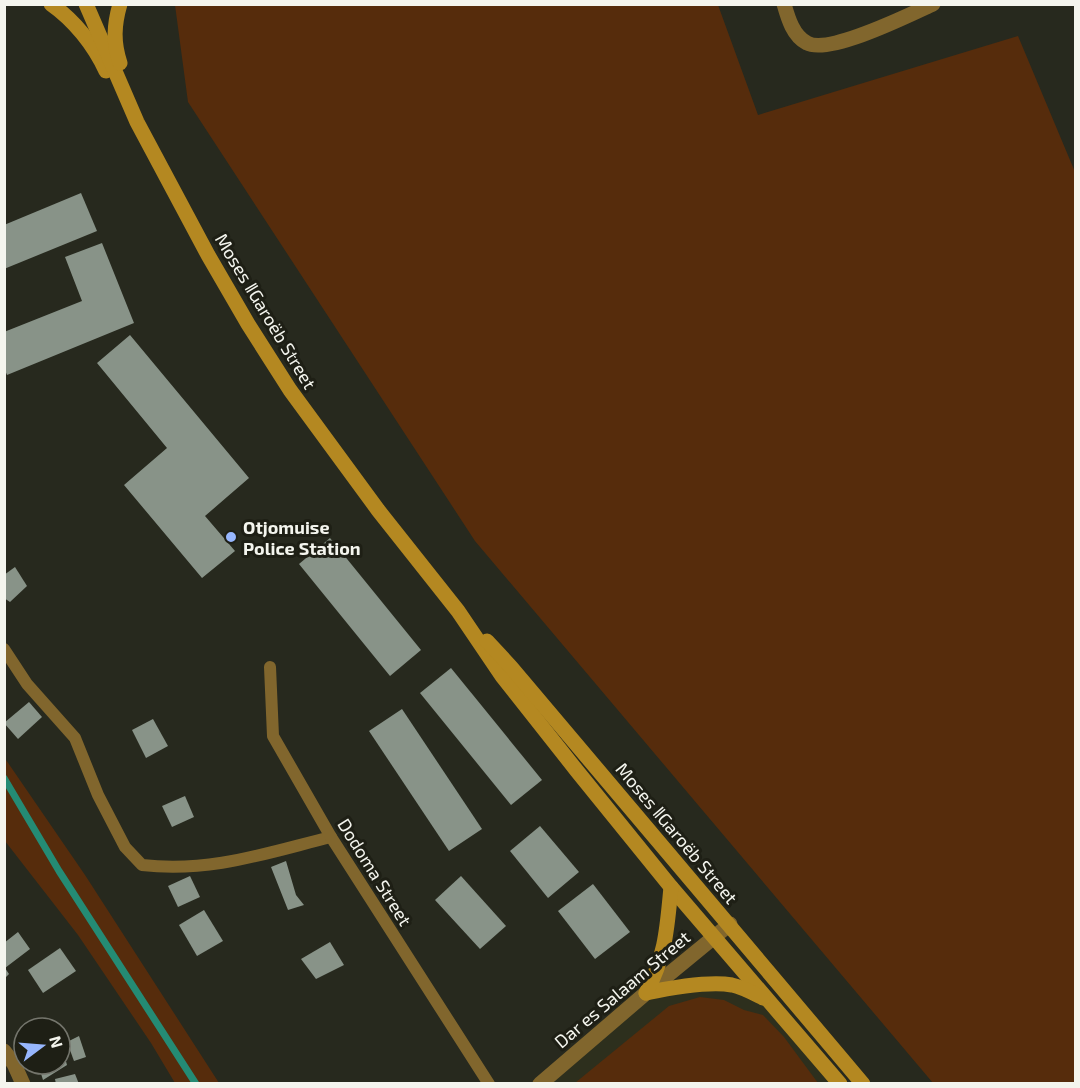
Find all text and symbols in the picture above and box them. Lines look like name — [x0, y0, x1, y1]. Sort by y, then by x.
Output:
street label: Moses ǁGaroëb Street — [211, 229, 321, 393]
place label: Otjomuise Police Station — [243, 516, 361, 559]
marker: Otjomuise Police Station — [224, 530, 238, 544]
street label: Moses ǁGaroëb Street — [611, 758, 743, 908]
street label: Dodoma Street — [333, 814, 417, 930]
street label: Dar es Salaam Street — [550, 926, 694, 1052]
north arrow — [12, 1016, 72, 1076]
text: N — [46, 1034, 68, 1050]

